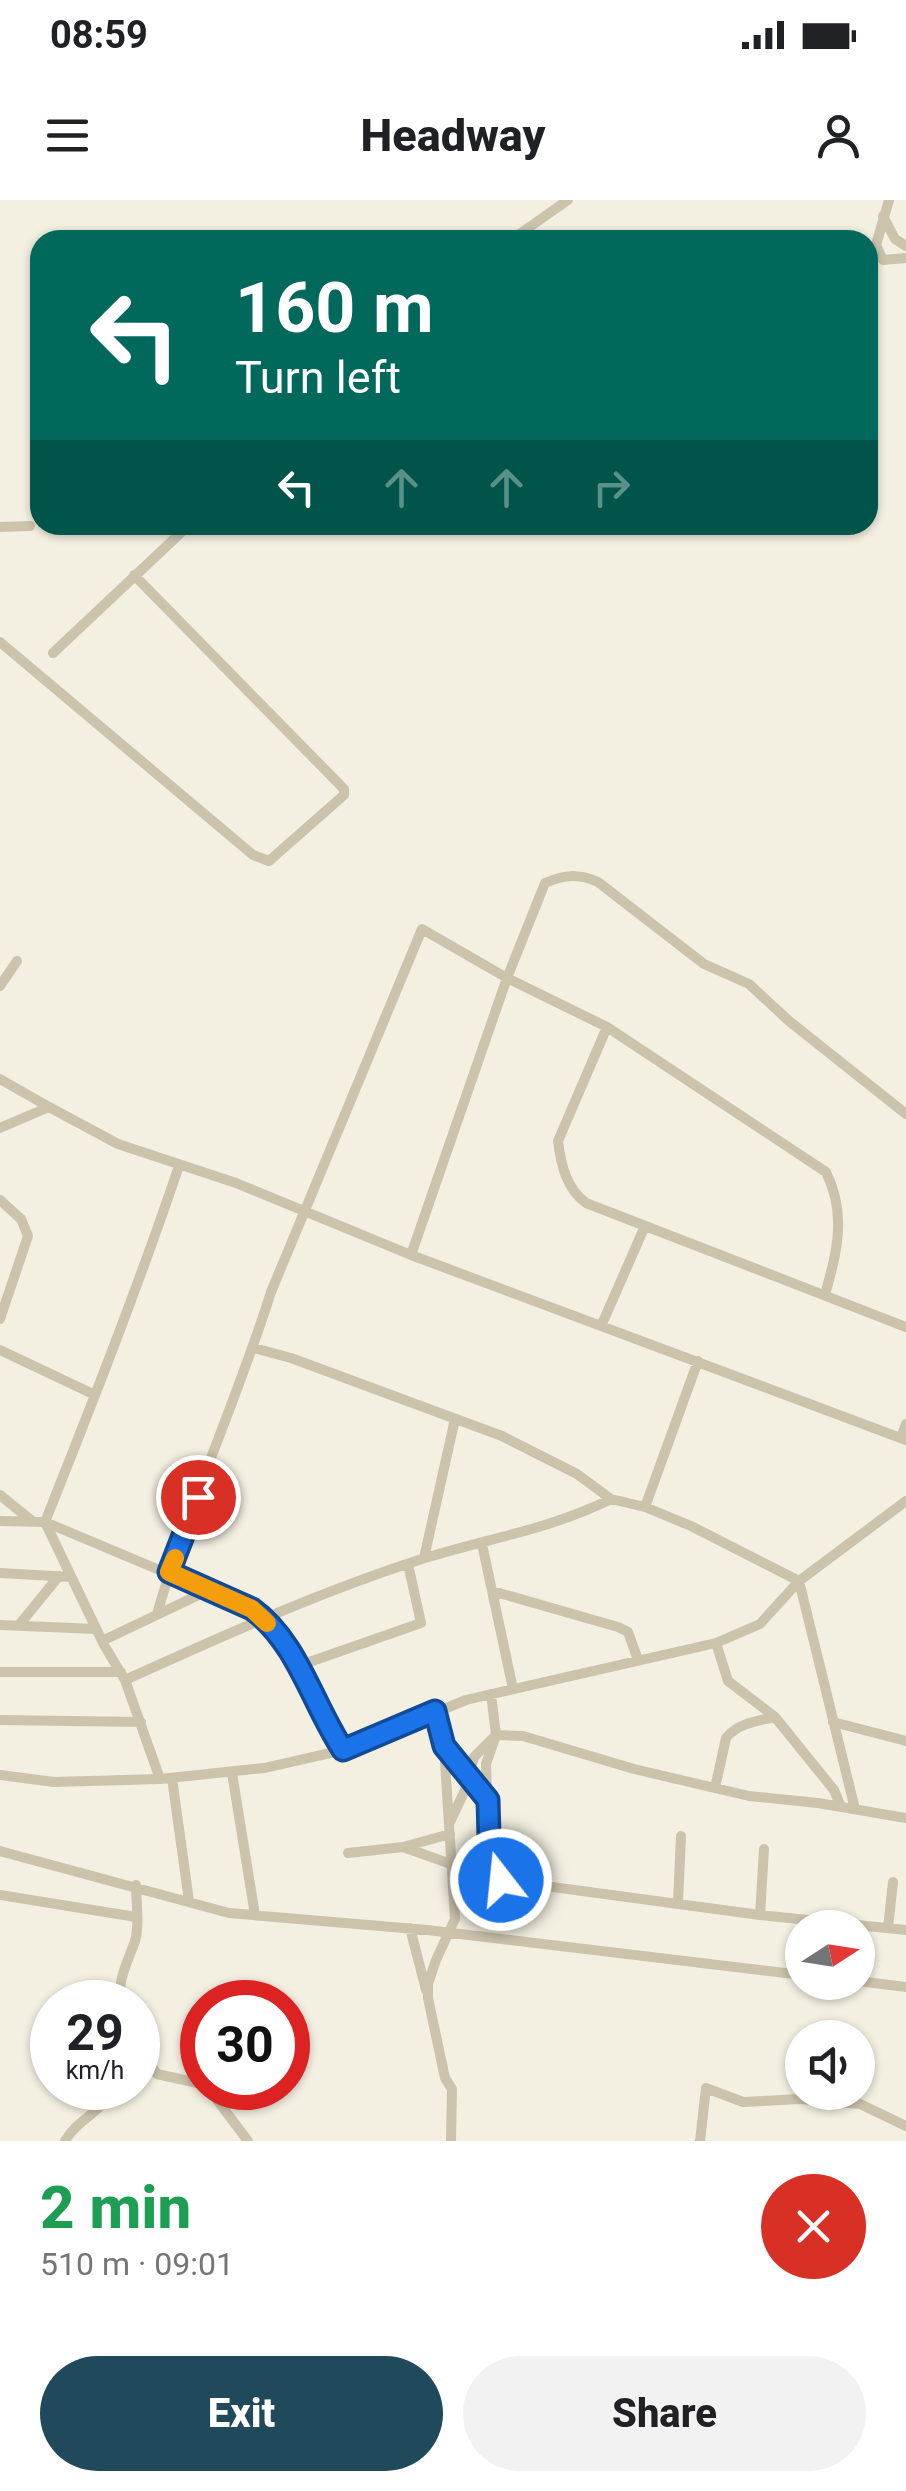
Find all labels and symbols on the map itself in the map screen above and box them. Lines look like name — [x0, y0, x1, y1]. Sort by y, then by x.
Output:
pin — [156, 1455, 241, 1540]
position arrow — [449, 1828, 553, 1932]
north arrow — [785, 1910, 875, 2000]
speed limit sign: 30 — [180, 1980, 310, 2110]

